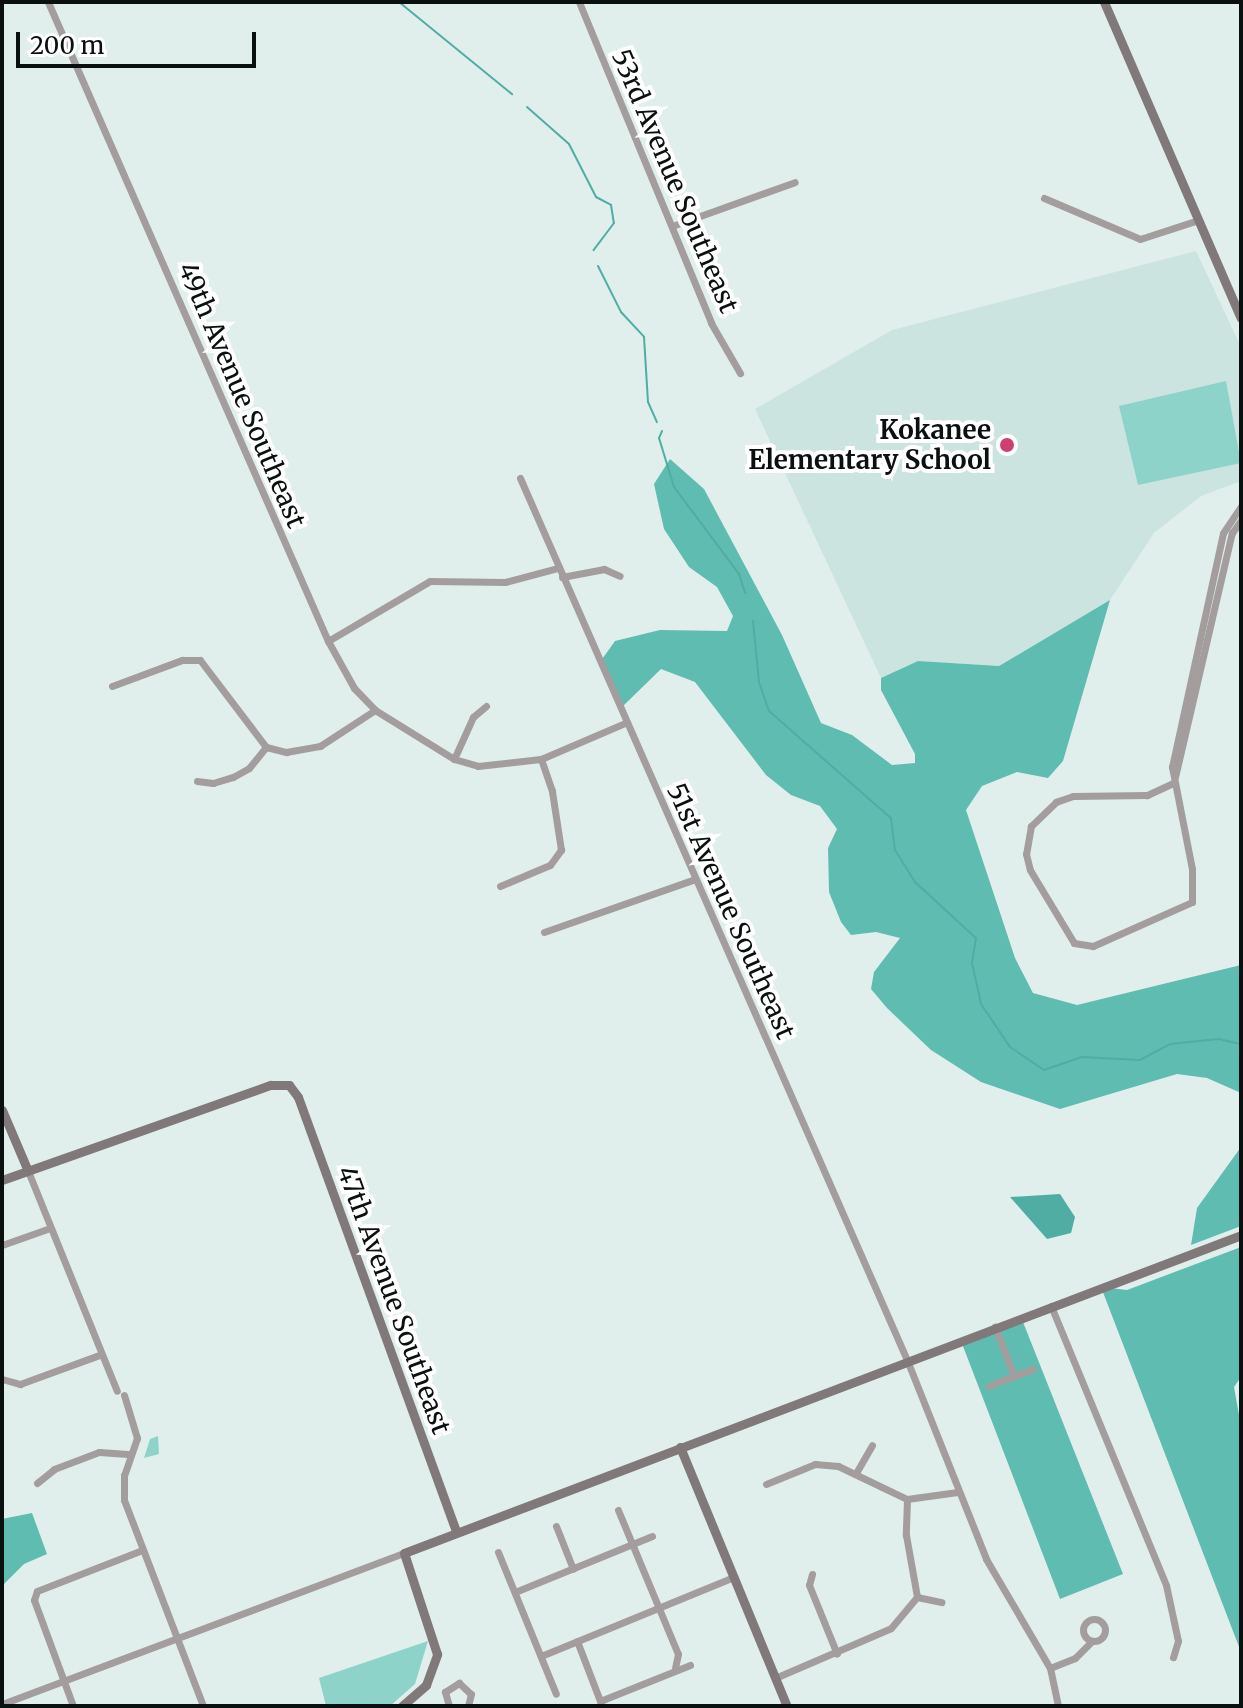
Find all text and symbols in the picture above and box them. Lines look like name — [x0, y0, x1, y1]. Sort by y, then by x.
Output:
scale bar — [20, 16, 260, 66]
text: 200 m — [30, 30, 104, 61]
street label: 53rd Avenue Southeast — [605, 45, 745, 317]
street label: 49th Avenue Southeast — [172, 258, 312, 532]
place label: Kokanee Elementary School — [748, 414, 991, 476]
marker: Kokanee Elementary School — [998, 436, 1016, 454]
street label: 51st Avenue Southeast — [661, 778, 801, 1044]
street label: 47th Avenue Southeast — [331, 1162, 457, 1438]

